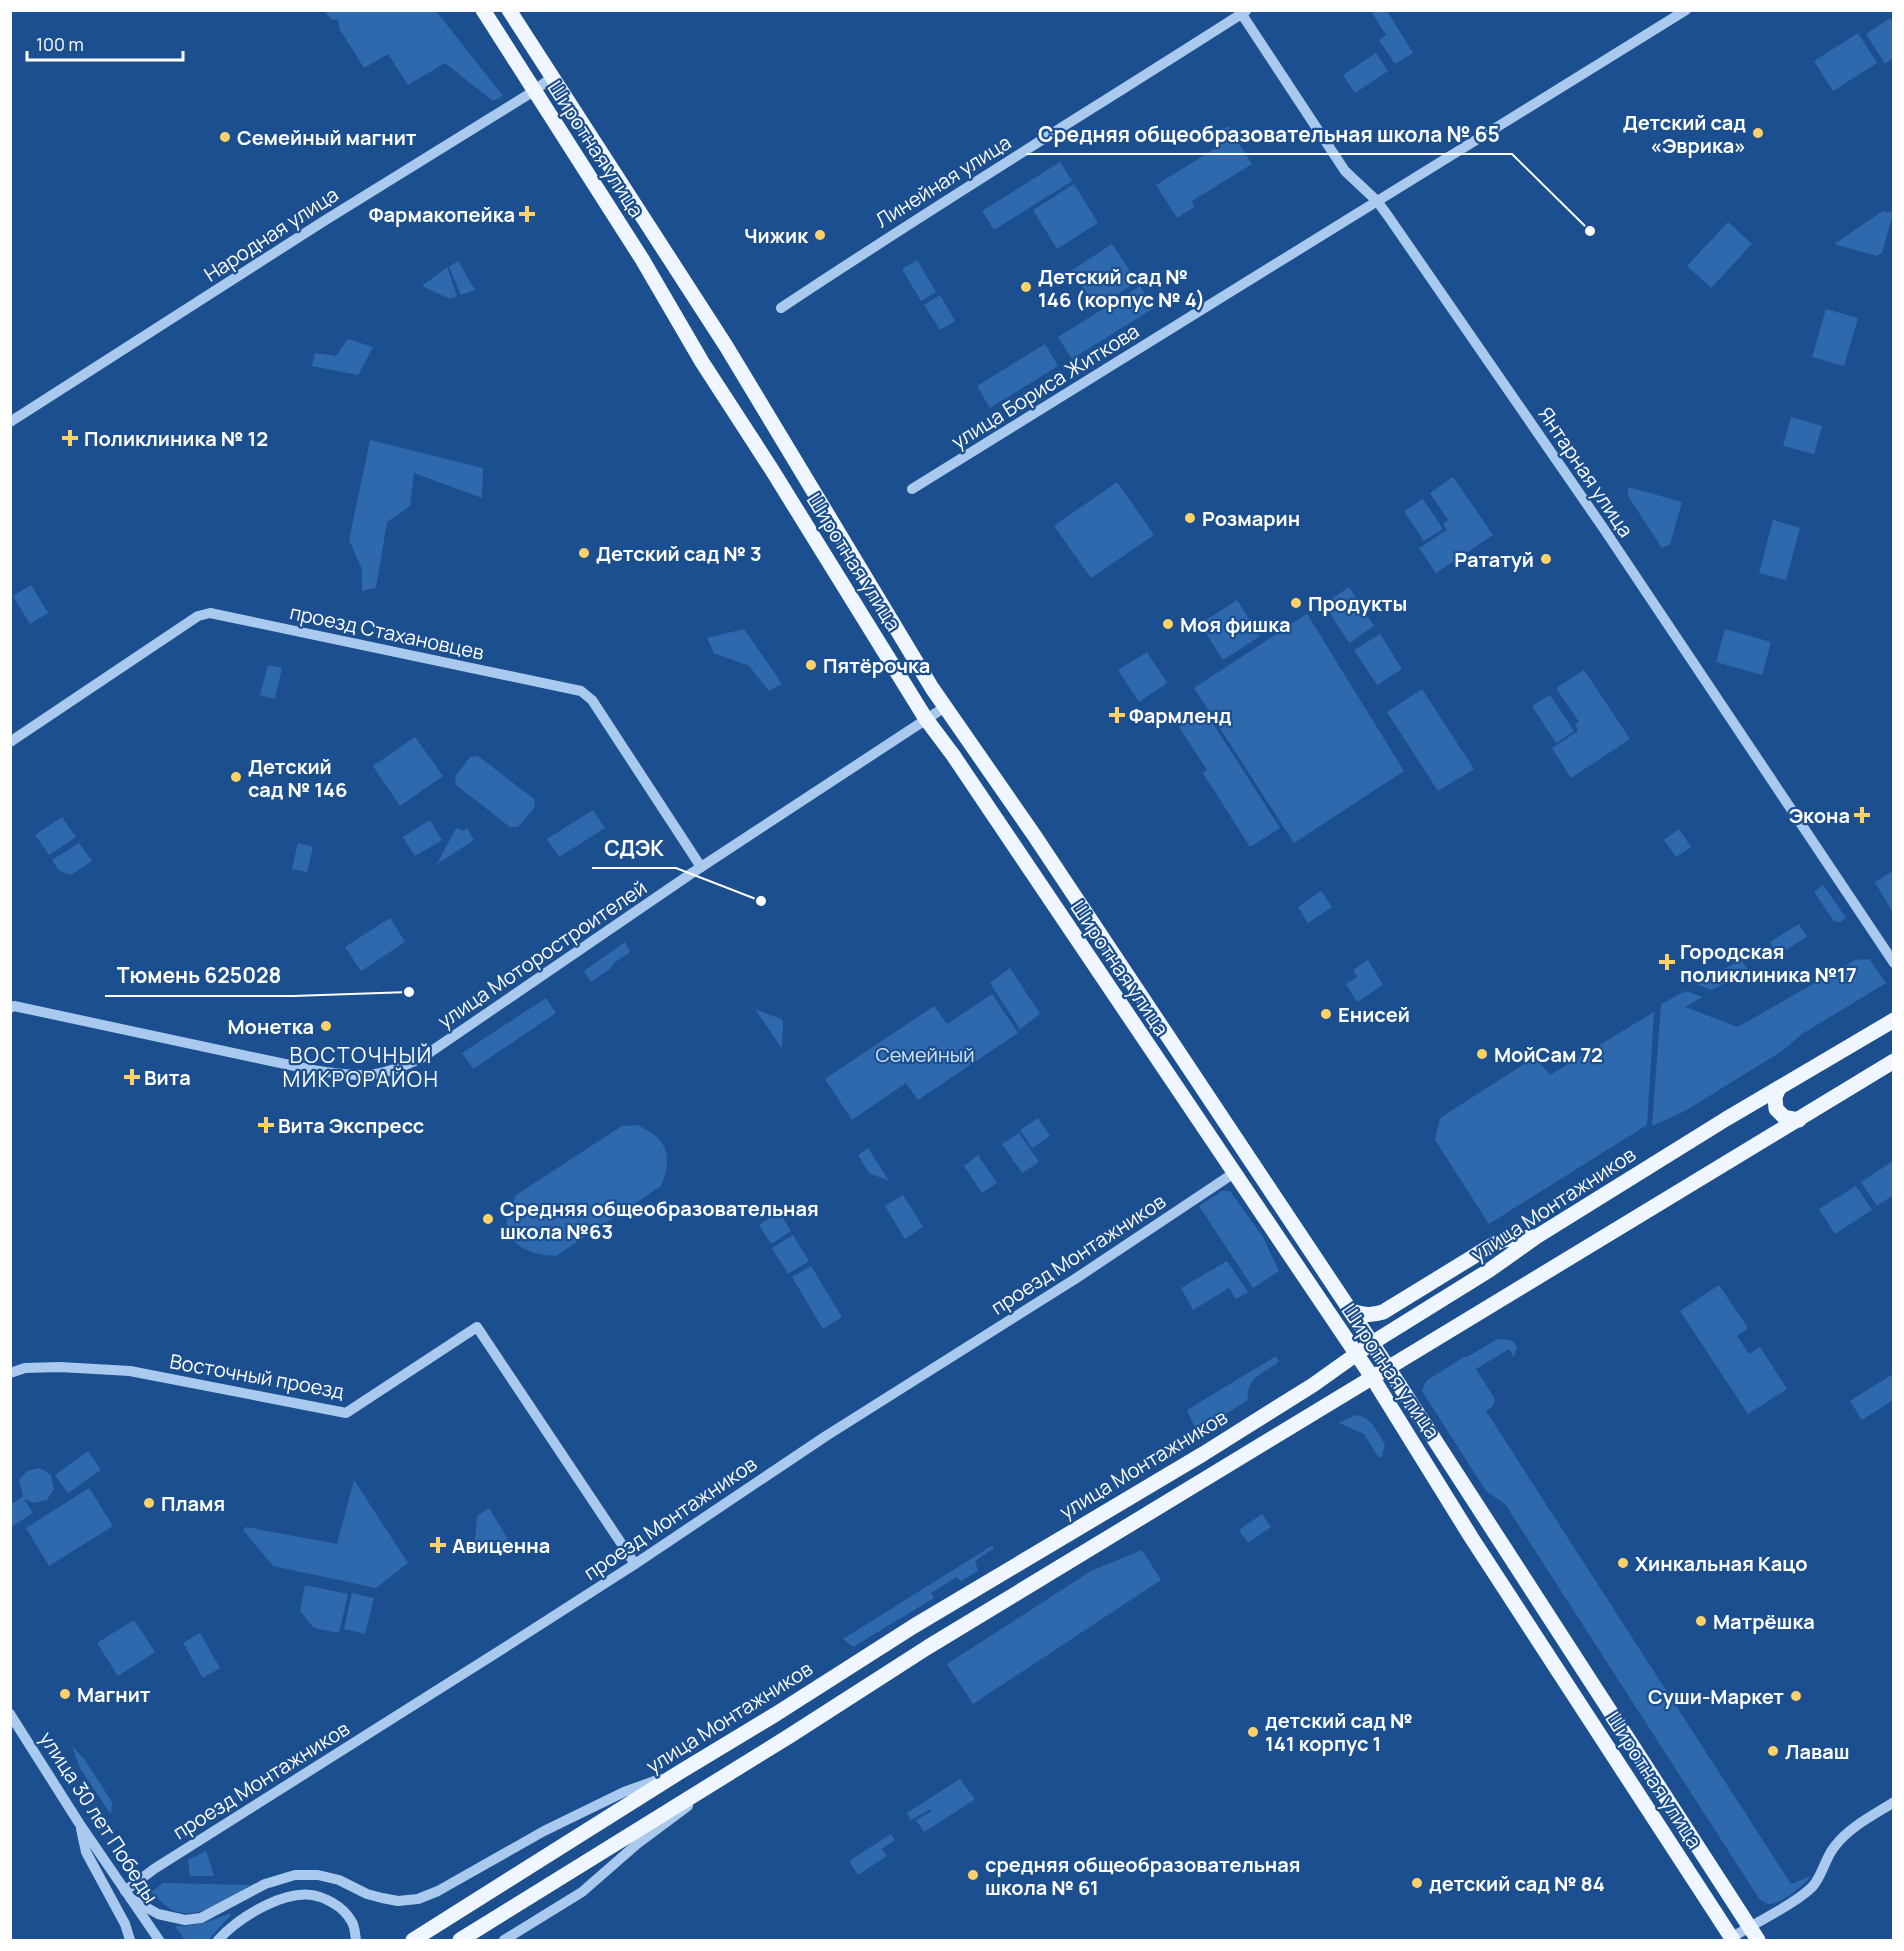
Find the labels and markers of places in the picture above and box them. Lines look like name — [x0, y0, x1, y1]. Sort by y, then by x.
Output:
place label: Детский сад «Эврика» — [1623, 109, 1746, 159]
callout: Средняя общеобразовательная школа № 65 — [1026, 115, 1512, 154]
place label: Семейный магнит — [237, 124, 417, 151]
marker: Детский сад «Эврика» — [1751, 126, 1765, 140]
marker: Семейный магнит — [218, 130, 232, 144]
place label: Фармакопейка — [369, 201, 515, 228]
marker: Фармакопейка — [520, 207, 534, 221]
place label: Чижик — [744, 222, 809, 249]
marker: Чижик — [813, 228, 827, 242]
place label: Детский сад № 146 (корпус № 4) — [1038, 263, 1205, 313]
marker: Детский сад № 146 (корпус № 4) — [1019, 280, 1033, 294]
place label: Поликлиника № 12 — [84, 425, 268, 452]
marker: Поликлиника № 12 — [61, 429, 79, 447]
place label: Розмарин — [1202, 505, 1300, 532]
marker: Розмарин — [1183, 511, 1197, 525]
place label: Детский сад № 3 — [596, 540, 762, 567]
marker: Детский сад № 3 — [577, 546, 591, 560]
place label: Рататуй — [1454, 546, 1534, 573]
marker: Рататуй — [1539, 552, 1553, 566]
place label: Продукты — [1308, 590, 1407, 617]
marker: Продукты — [1289, 596, 1303, 610]
place label: Моя фишка — [1180, 611, 1290, 638]
marker: Моя фишка — [1161, 617, 1175, 631]
place label: Пятёрочка — [823, 652, 930, 679]
marker: Пятёрочка — [804, 658, 818, 672]
place label: Фармленд — [1129, 702, 1232, 729]
marker: Фармленд — [1110, 708, 1124, 722]
place label: Детский сад № 146 — [248, 753, 348, 803]
marker: Детский сад № 146 — [229, 770, 243, 784]
place label: Экона — [1789, 802, 1850, 829]
marker: Экона — [1855, 808, 1869, 822]
callout: СДЭК — [592, 829, 676, 868]
place label: Городская поликлиника №17 — [1680, 938, 1857, 988]
marker: Городская поликлиника №17 — [1658, 953, 1676, 971]
callout: Тюмень 625028 — [105, 957, 293, 996]
place label: Енисей — [1338, 1001, 1410, 1028]
marker: Енисей — [1319, 1007, 1333, 1021]
place label: Монетка — [227, 1013, 314, 1040]
marker: Монетка — [319, 1019, 333, 1033]
place label: МойСам 72 — [1494, 1041, 1603, 1068]
marker: МойСам 72 — [1475, 1047, 1489, 1061]
place label: Вита — [144, 1064, 191, 1091]
marker: Вита — [125, 1070, 139, 1084]
place label: Вита Экспресс — [278, 1112, 424, 1139]
marker: Вита Экспресс — [259, 1118, 273, 1132]
place label: Средняя общеобразовательная школа №63 — [500, 1195, 819, 1245]
marker: Средняя общеобразовательная школа №63 — [481, 1212, 495, 1226]
place label: Пламя — [161, 1490, 225, 1517]
marker: Пламя — [142, 1496, 156, 1510]
place label: Авиценна — [452, 1532, 550, 1559]
marker: Авиценна — [429, 1536, 447, 1554]
place label: Хинкальная Кацо — [1635, 1550, 1808, 1577]
marker: Хинкальная Кацо — [1616, 1556, 1630, 1570]
place label: Матрёшка — [1713, 1608, 1815, 1635]
marker: Матрёшка — [1694, 1614, 1708, 1628]
place label: Магнит — [77, 1681, 151, 1708]
place label: Суши-Маркет — [1648, 1683, 1784, 1710]
marker: Магнит — [58, 1687, 72, 1701]
marker: Суши-Маркет — [1789, 1689, 1803, 1703]
place label: детский сад № 141 корпус 1 — [1265, 1707, 1413, 1757]
marker: детский сад № 141 корпус 1 — [1246, 1725, 1260, 1739]
place label: Лаваш — [1785, 1738, 1849, 1765]
marker: Лаваш — [1766, 1744, 1780, 1758]
place label: средняя общеобразовательная школа № 61 — [985, 1851, 1300, 1901]
marker: средняя общеобразовательная школа № 61 — [966, 1868, 980, 1882]
place label: детский сад № 84 — [1429, 1870, 1605, 1897]
marker: детский сад № 84 — [1410, 1876, 1424, 1890]

